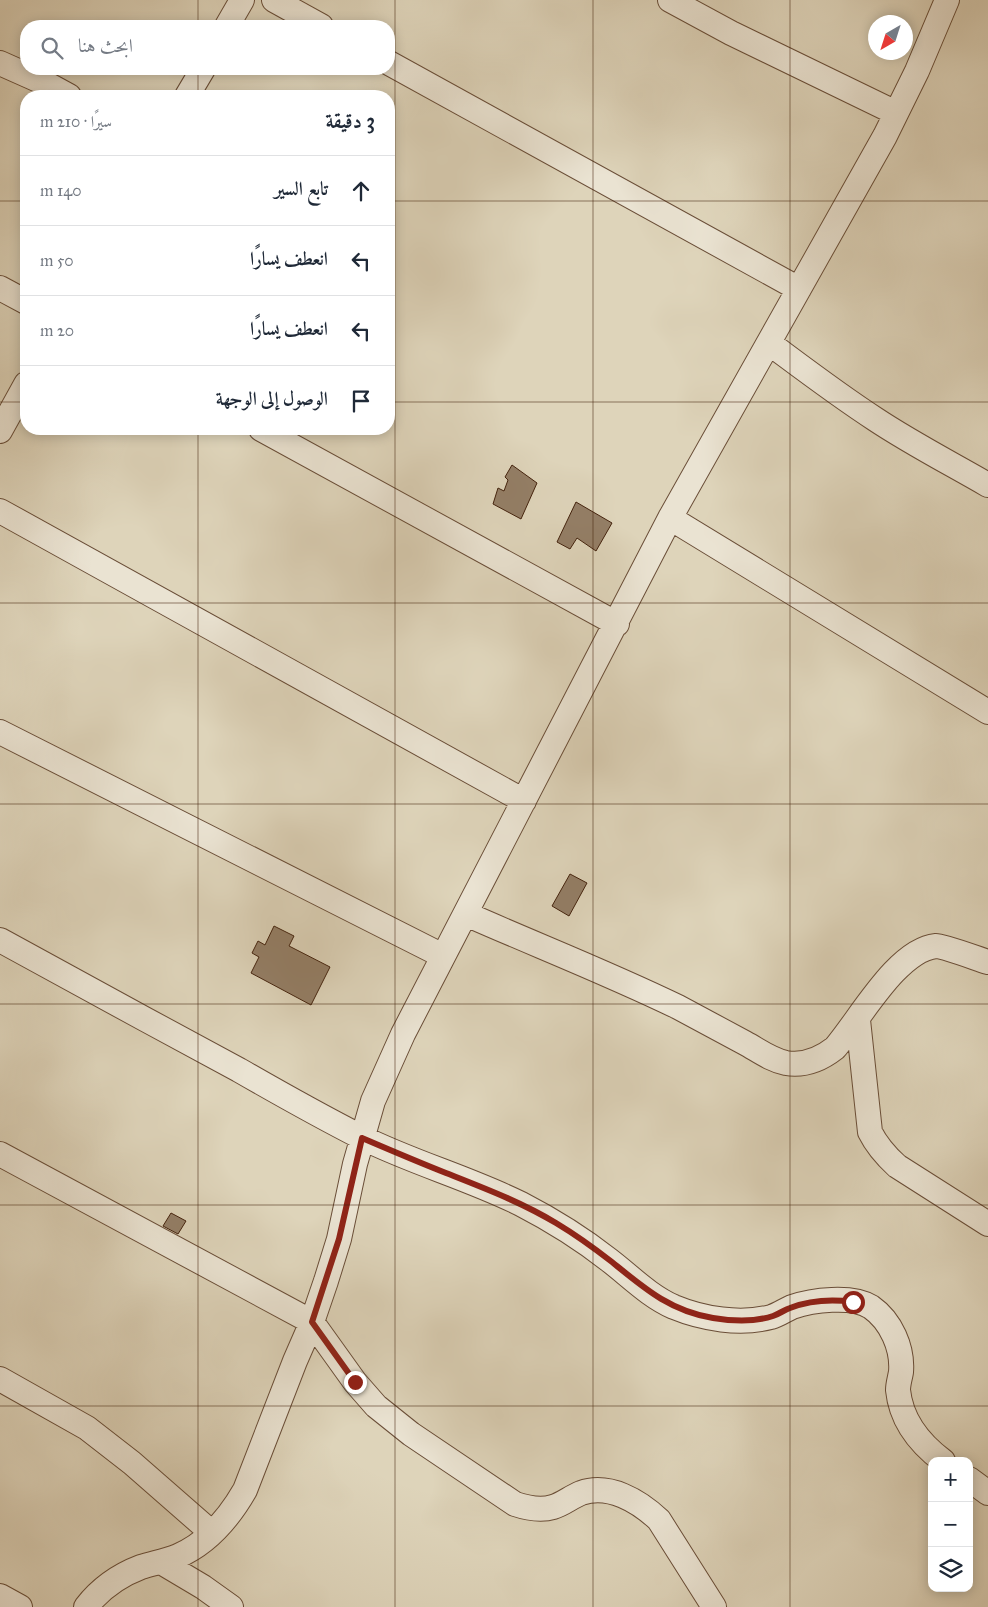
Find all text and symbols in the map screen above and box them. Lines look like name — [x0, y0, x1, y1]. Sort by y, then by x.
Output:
north arrow — [868, 15, 913, 60]
search box — [20, 20, 395, 75]
icon: search — [38, 34, 66, 62]
text: ابحث هنا — [78, 34, 133, 57]
text: 3 دقيقة — [325, 108, 375, 134]
text: سيرًا · 210 m — [40, 112, 112, 131]
text: تابع السير — [274, 177, 328, 200]
icon: ahead — [347, 177, 375, 205]
text: 140 m — [40, 181, 81, 200]
text: انعطف يسارًا — [250, 247, 328, 270]
icon: left — [347, 247, 375, 275]
text: 50 m — [40, 251, 74, 270]
text: انعطف يسارًا — [250, 317, 328, 340]
icon: left — [347, 317, 375, 345]
text: 20 m — [40, 321, 74, 340]
text: الوصول إلى الوجهة — [216, 387, 328, 410]
icon: arrive — [347, 387, 375, 415]
route start — [842, 1291, 865, 1314]
route end — [344, 1371, 367, 1394]
map controls — [928, 1457, 973, 1592]
button: + — [928, 1457, 973, 1502]
button: − — [928, 1502, 973, 1547]
button: layers — [928, 1547, 973, 1592]

